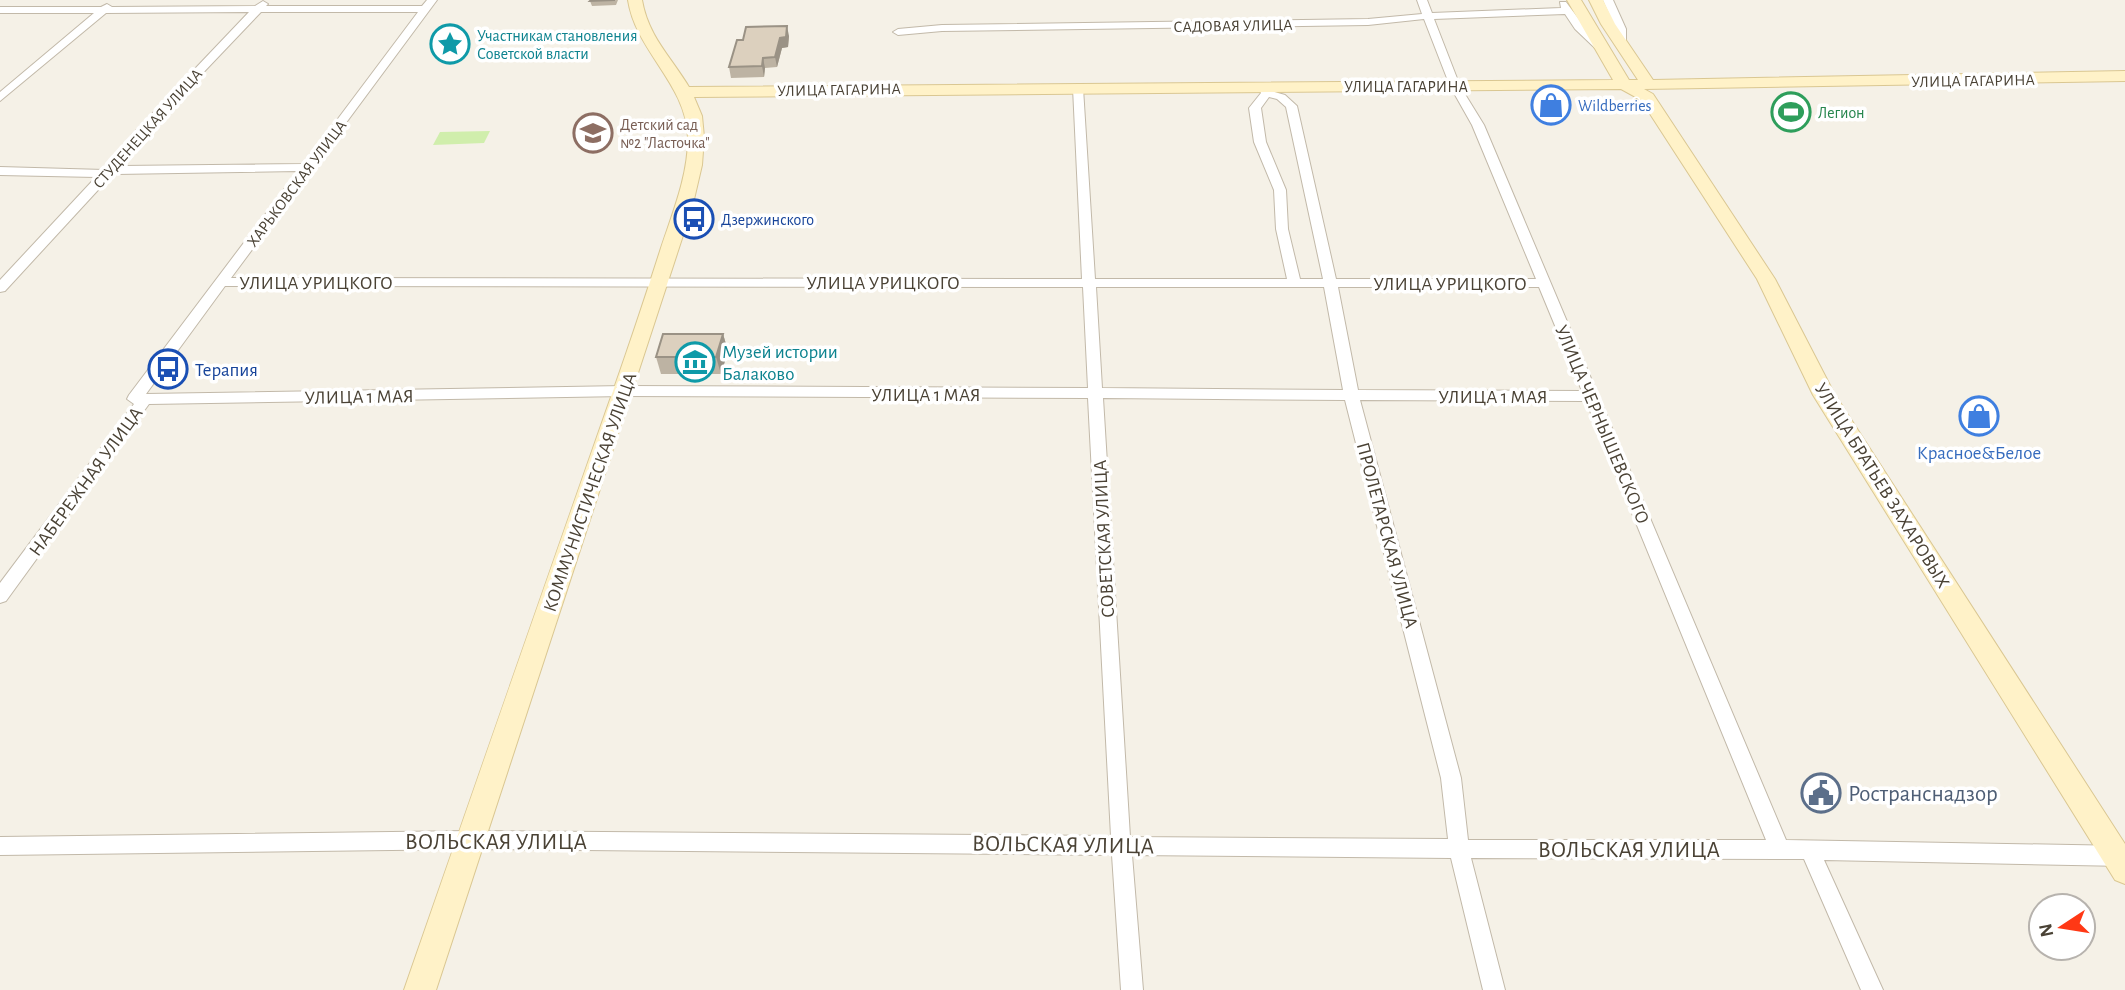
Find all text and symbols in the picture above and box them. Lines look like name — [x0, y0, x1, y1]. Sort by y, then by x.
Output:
street label: САДОВАЯ УЛИЦА — [1173, 17, 1293, 35]
place icon: Участникам становления Советской власти — [429, 23, 471, 65]
place label: Участникам становления Советской власти — [477, 28, 637, 62]
street label: СТУДЕНЕЦКАЯ УЛИЦА — [90, 65, 206, 191]
street label: УЛИЦА ГАГАРИНА — [1911, 72, 2036, 90]
street label: УЛИЦА ГАГАРИНА — [1344, 79, 1468, 95]
street label: УЛИЦА ГАГАРИНА — [777, 81, 902, 99]
shop icon: Wildberries — [1530, 84, 1572, 126]
sports icon: Легион — [1770, 91, 1812, 133]
place label: Wildberries — [1578, 98, 1652, 114]
place label: Легион — [1818, 105, 1865, 121]
school or university icon: Детский сад №2 "Ласточка" — [572, 112, 614, 154]
street label: ХАРЬКОВСКАЯ УЛИЦА — [244, 117, 350, 250]
place label: Детский сад №2 "Ласточка" — [620, 117, 710, 151]
bus stop icon: Дзержинского — [673, 198, 715, 240]
place label: Дзержинского — [721, 212, 814, 228]
street label: УЛИЦА УРИЦКОГО — [239, 274, 393, 293]
street label: УЛИЦА УРИЦКОГО — [806, 274, 960, 293]
street label: УЛИЦА УРИЦКОГО — [1373, 275, 1527, 294]
street label: УЛИЦА ЧЕРНЫШЕВСКОГО — [1551, 322, 1652, 527]
museum icon: Музей истории Балаково — [674, 341, 716, 383]
place label: Музей истории Балаково — [722, 343, 838, 384]
bus stop icon: Терапия — [147, 348, 189, 390]
place label: Терапия — [195, 361, 258, 380]
street label: КОММУНИСТИЧЕСКАЯ УЛИЦА — [540, 370, 640, 615]
street label: УЛИЦА БРАТЬЕВ ЗАХАРОВЫХ — [1811, 380, 1953, 592]
street label: УЛИЦА 1 МАЯ — [871, 386, 981, 405]
street label: УЛИЦА 1 МАЯ — [304, 387, 414, 408]
street label: УЛИЦА 1 МАЯ — [1438, 388, 1548, 407]
shop icon: Красное&Белое — [1958, 395, 2000, 437]
street label: НАБЕРЕЖНАЯ УЛИЦА — [26, 404, 146, 560]
street label: ПРОЛЕТАРСКАЯ УЛИЦА — [1353, 440, 1421, 630]
place label: Красное&Белое — [1917, 444, 2041, 463]
street label: СОВЕТСКАЯ УЛИЦА — [1091, 459, 1118, 618]
public building icon: Ространснадзор — [1800, 772, 1842, 814]
place label: Ространснадзор — [1848, 783, 1998, 806]
street label: ВОЛЬСКАЯ УЛИЦА — [405, 831, 587, 854]
street label: ВОЛЬСКАЯ УЛИЦА — [972, 832, 1154, 859]
street label: ВОЛЬСКАЯ УЛИЦА — [1538, 839, 1720, 862]
north arrow — [2027, 892, 2097, 962]
text: N — [2036, 922, 2058, 939]

